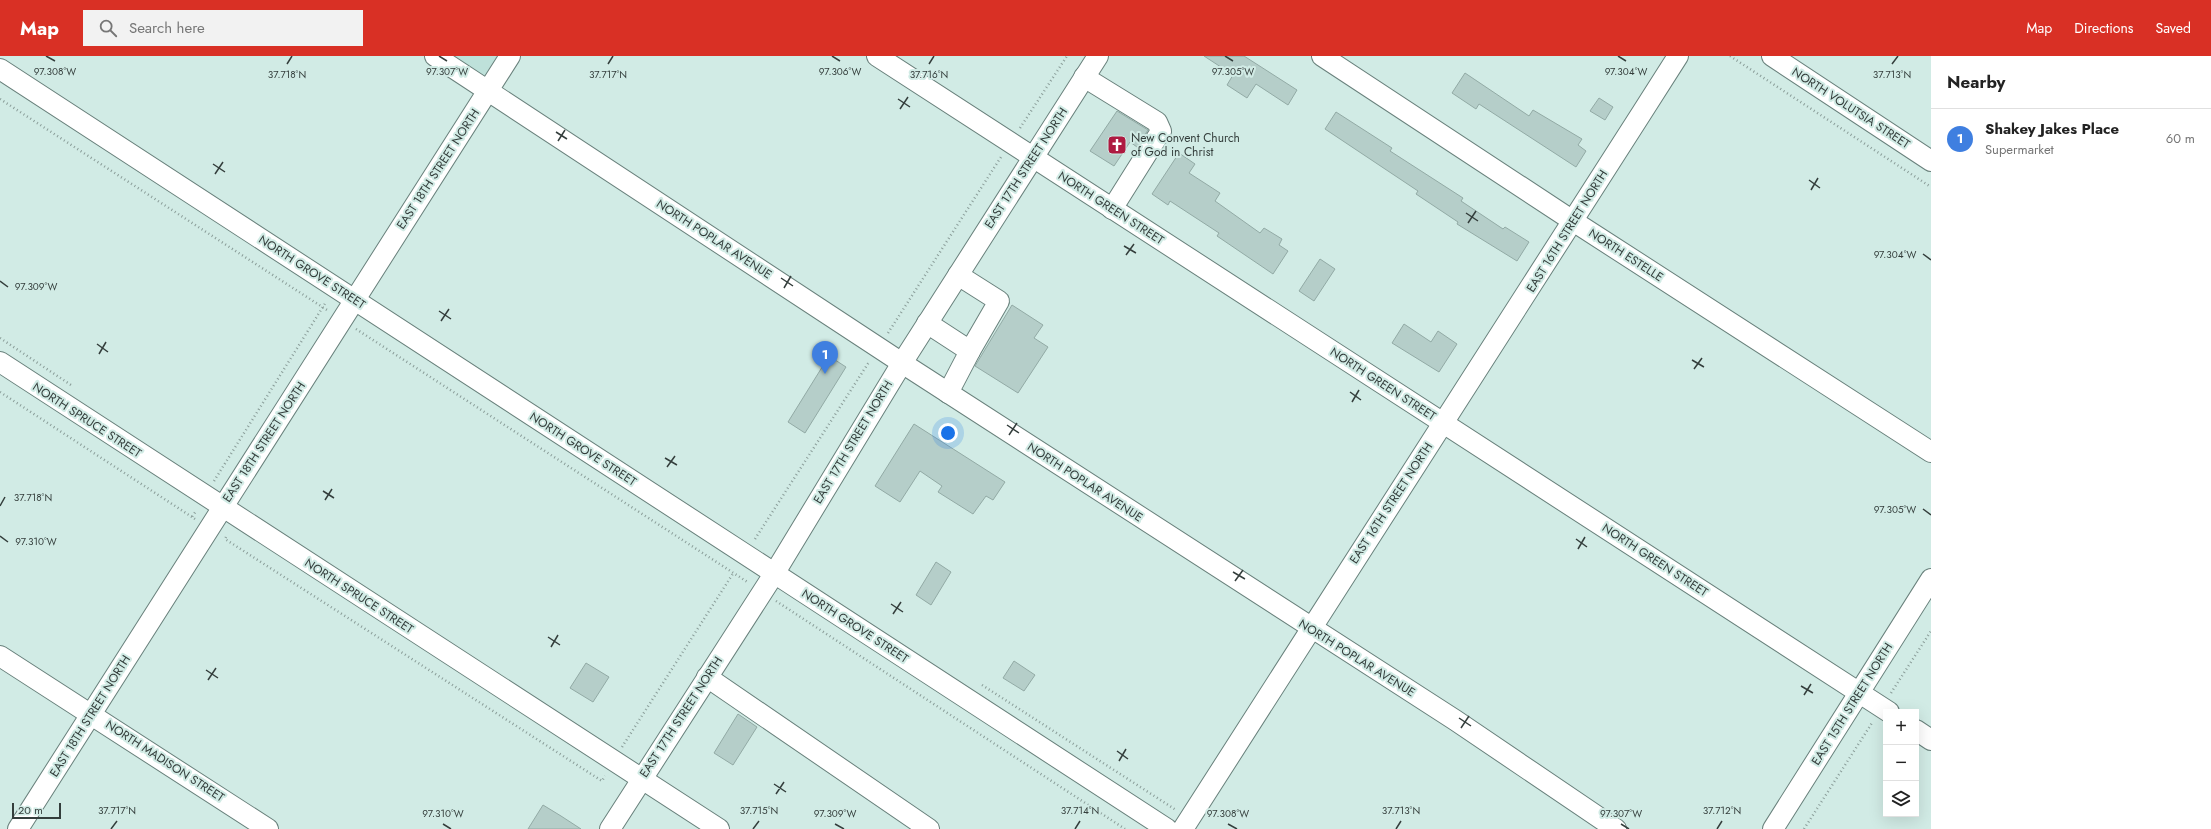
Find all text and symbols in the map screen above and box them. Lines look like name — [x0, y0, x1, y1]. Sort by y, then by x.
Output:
search box — [83, 10, 363, 46]
text: Map — [20, 15, 59, 42]
icon: search — [97, 17, 119, 39]
text: Search here — [129, 17, 205, 39]
text: Map — [2026, 18, 2052, 38]
text: Directions — [2074, 18, 2134, 38]
text: Saved — [2156, 18, 2191, 38]
street label: NORTH VOLUTSIA STREET — [1788, 63, 1914, 153]
text: 97.308°W — [34, 64, 76, 79]
text: 97.307°W — [426, 64, 468, 79]
text: 97.306°W — [819, 64, 861, 79]
text: 97.305°W — [1212, 64, 1254, 79]
text: 97.304°W — [1605, 64, 1647, 79]
text: 37.718°N — [268, 67, 306, 82]
text: 37.717°N — [589, 67, 627, 82]
text: 37.716°N — [910, 67, 948, 82]
text: 37.713°N — [1873, 67, 1911, 82]
text: Nearby — [1947, 70, 2005, 94]
street label: EAST 17TH STREET NORTH — [980, 104, 1072, 232]
street label: EAST 18TH STREET NORTH — [392, 105, 484, 233]
text: Shakey Jakes Place — [1985, 118, 2119, 140]
place label: New Convent Church of God in Christ — [1131, 129, 1240, 161]
text: 1 — [1957, 129, 1963, 148]
text: 60 m — [2166, 129, 2195, 148]
church icon: New Convent Church of God in Christ — [1106, 134, 1128, 156]
text: Supermarket — [1985, 140, 2054, 159]
street label: EAST 16TH STREET NORTH — [1522, 166, 1612, 296]
street label: NORTH GREEN STREET — [1055, 167, 1168, 249]
street label: NORTH POPLAR AVENUE — [653, 195, 775, 283]
street label: NORTH ESTELLE — [1585, 224, 1667, 286]
street label: NORTH GROVE STREET — [255, 231, 369, 314]
text: 97.304°W — [1874, 247, 1916, 262]
text: 97.309°W — [15, 279, 57, 294]
pin: 1 — [812, 341, 838, 374]
street label: NORTH GREEN STREET — [1327, 343, 1440, 425]
street label: EAST 17TH STREET NORTH — [809, 377, 897, 507]
street label: NORTH SPRUCE STREET — [29, 378, 145, 462]
street label: EAST 18TH STREET NORTH — [218, 378, 310, 506]
street label: NORTH GROVE STREET — [526, 408, 640, 491]
your location — [938, 423, 958, 443]
street label: NORTH POPLAR AVENUE — [1024, 438, 1146, 526]
street label: EAST 16TH STREET NORTH — [1345, 439, 1437, 567]
text: 37.718°N — [14, 490, 52, 505]
text: 97.305°W — [1874, 502, 1916, 517]
street label: NORTH GREEN STREET — [1599, 519, 1712, 601]
text: 97.310°W — [15, 534, 57, 549]
street label: NORTH SPRUCE STREET — [301, 554, 417, 638]
street label: NORTH GROVE STREET — [798, 585, 912, 668]
street label: NORTH POPLAR AVENUE — [1295, 615, 1419, 701]
street label: EAST 15TH STREET NORTH — [1807, 639, 1897, 769]
street label: EAST 18TH STREET NORTH — [45, 652, 135, 780]
street label: EAST 17TH STREET NORTH — [635, 653, 727, 781]
map controls — [1883, 709, 1919, 817]
button: + — [1883, 709, 1919, 745]
street label: NORTH MADISON STREET — [102, 716, 228, 807]
button: − — [1883, 745, 1919, 781]
button: layers — [1883, 781, 1919, 817]
scale bar — [12, 801, 61, 820]
text: 20 m — [18, 802, 43, 818]
text: 37.717°N — [98, 803, 136, 818]
text: 37.715°N — [740, 803, 778, 818]
text: 37.714°N — [1061, 803, 1099, 818]
text: 37.713°N — [1382, 803, 1420, 818]
text: 37.712°N — [1703, 803, 1741, 818]
text: 97.310°W — [422, 806, 464, 821]
text: 97.309°W — [814, 806, 856, 821]
text: 97.308°W — [1207, 806, 1249, 821]
text: 97.307°W — [1600, 806, 1642, 821]

